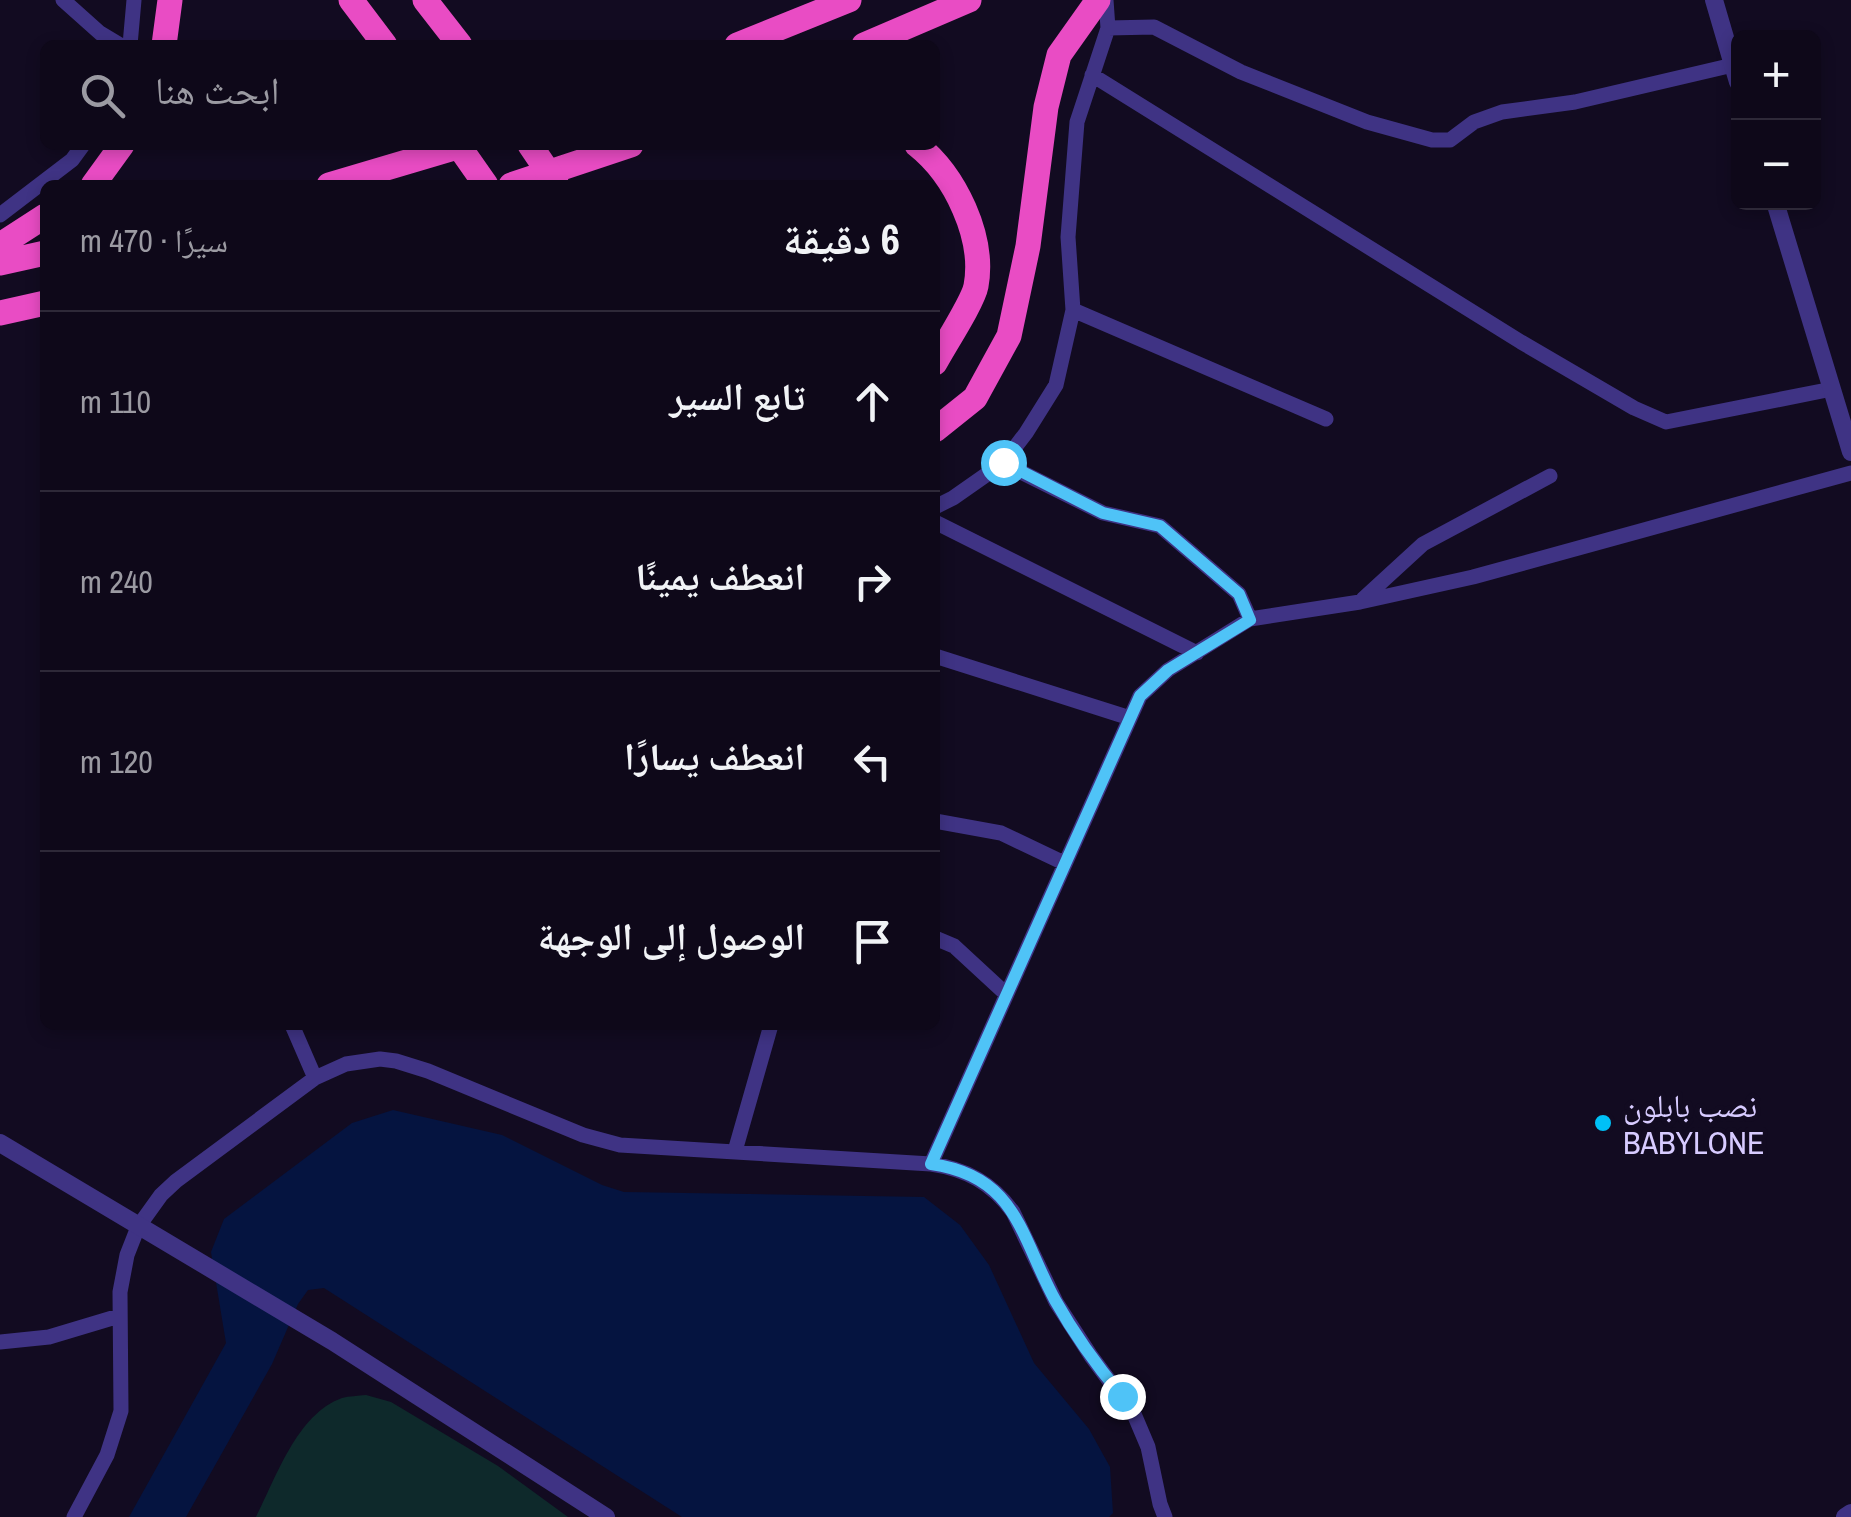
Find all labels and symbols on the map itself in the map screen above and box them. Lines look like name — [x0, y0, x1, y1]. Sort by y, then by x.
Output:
route start — [981, 440, 1027, 486]
place label: نصب بابلون BABYLONE — [1623, 1084, 1764, 1164]
marker: نصب بابلون BABYLONE — [1592, 1112, 1614, 1134]
route end — [1100, 1374, 1146, 1420]

